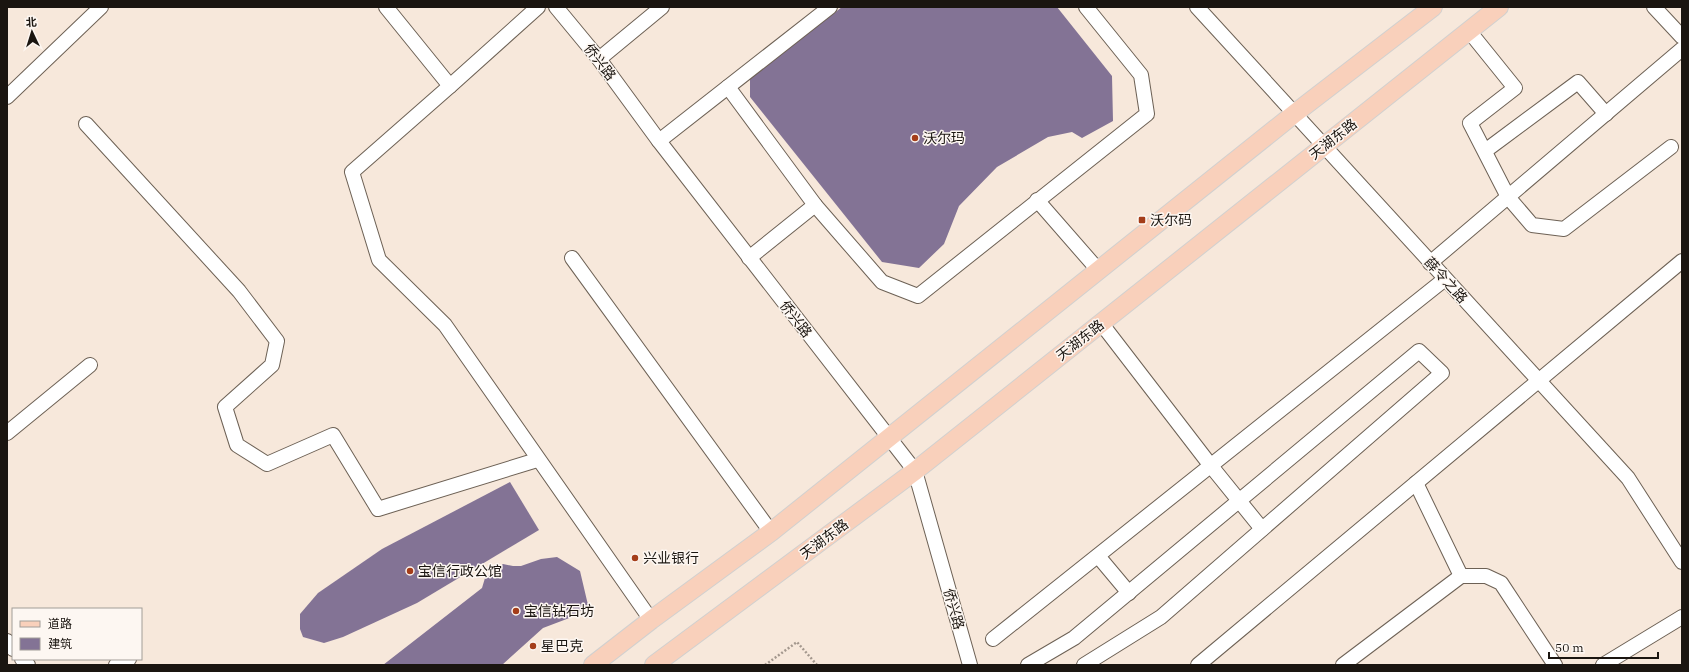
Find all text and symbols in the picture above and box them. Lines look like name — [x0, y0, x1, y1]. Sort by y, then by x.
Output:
north arrow — [12, 12, 52, 52]
text: 北 — [25, 15, 37, 29]
street label: 侨兴路 — [580, 40, 620, 84]
street label: 天湖东路 — [1305, 115, 1361, 163]
place label: 沃尔玛 — [923, 129, 965, 147]
marker: 沃尔玛 — [910, 133, 920, 143]
place label: 沃尔码 — [1150, 211, 1192, 229]
marker: 沃尔码 — [1137, 215, 1147, 225]
street label: 薛令之路 — [1421, 253, 1471, 307]
street label: 侨兴路 — [776, 297, 816, 341]
street label: 天湖东路 — [1052, 316, 1108, 364]
street label: 天湖东路 — [796, 515, 852, 563]
place label: 兴业银行 — [643, 549, 699, 567]
marker: 兴业银行 — [630, 553, 640, 563]
place label: 宝信行政公馆 — [418, 562, 502, 580]
marker: 宝信行政公馆 — [405, 566, 415, 576]
street label: 侨兴路 — [940, 586, 968, 632]
place label: 宝信钻石坊 — [524, 602, 594, 620]
marker: 宝信钻石坊 — [511, 606, 521, 616]
legend — [12, 608, 142, 660]
text: 道路 — [48, 616, 72, 631]
scale bar — [1549, 634, 1658, 660]
text: 建筑 — [48, 636, 72, 651]
place label: 星巴克 — [541, 637, 583, 655]
text: 50 m — [1555, 640, 1584, 655]
marker: 星巴克 — [528, 641, 538, 651]

